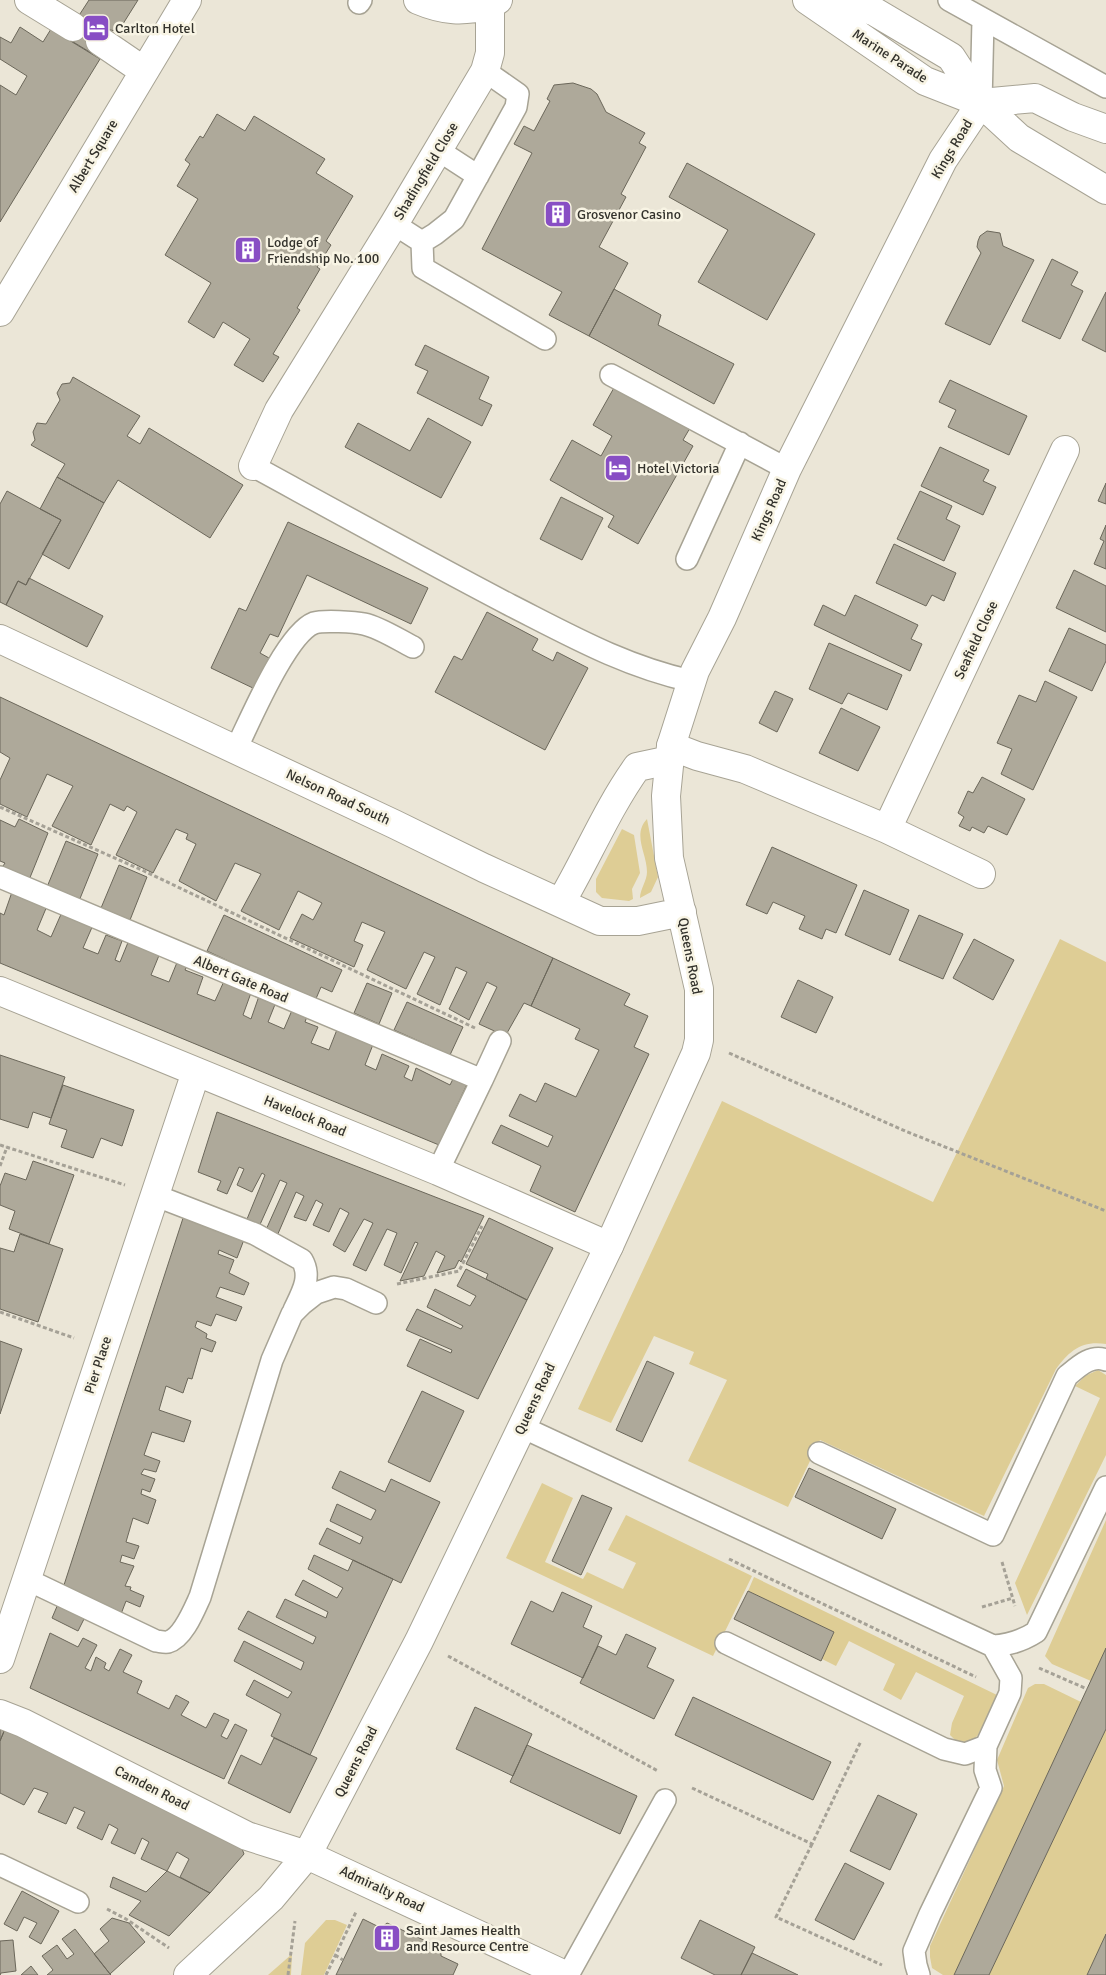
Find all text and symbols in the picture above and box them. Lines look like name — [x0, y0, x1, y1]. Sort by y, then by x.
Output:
hotel icon: Carlton Hotel — [81, 13, 111, 43]
place label: Carlton Hotel — [115, 20, 195, 37]
street label: Marine Parade — [849, 25, 931, 87]
street label: Albert Square — [65, 116, 121, 196]
street label: Kings Road — [928, 116, 976, 182]
street label: Shadingfield Close — [390, 119, 462, 223]
building icon: Grosvenor Casino — [543, 199, 573, 229]
place label: Grosvenor Casino — [577, 206, 681, 223]
place label: Lodge of Friendship No. 100 — [267, 234, 379, 267]
building icon: Lodge of Friendship No. 100 — [233, 235, 263, 265]
hotel icon: Hotel Victoria — [603, 453, 633, 483]
place label: Hotel Victoria — [637, 460, 719, 477]
street label: Kings Road — [748, 476, 790, 544]
street label: Seafield Close — [950, 598, 1002, 682]
street label: Nelson Road South — [283, 765, 393, 829]
street label: Queens Road — [674, 916, 706, 996]
street label: Albert Gate Road — [191, 951, 291, 1007]
street label: Havelock Road — [261, 1092, 349, 1140]
street label: Pier Place — [81, 1334, 115, 1396]
street label: Queens Road — [511, 1360, 559, 1438]
street label: Queens Road — [331, 1724, 381, 1800]
street label: Camden Road — [112, 1762, 192, 1814]
street label: Admiralty Road — [337, 1862, 427, 1916]
place label: Saint James Health and Resource Centre — [406, 1922, 529, 1955]
building icon: Saint James Health and Resource Centre — [372, 1923, 402, 1953]

